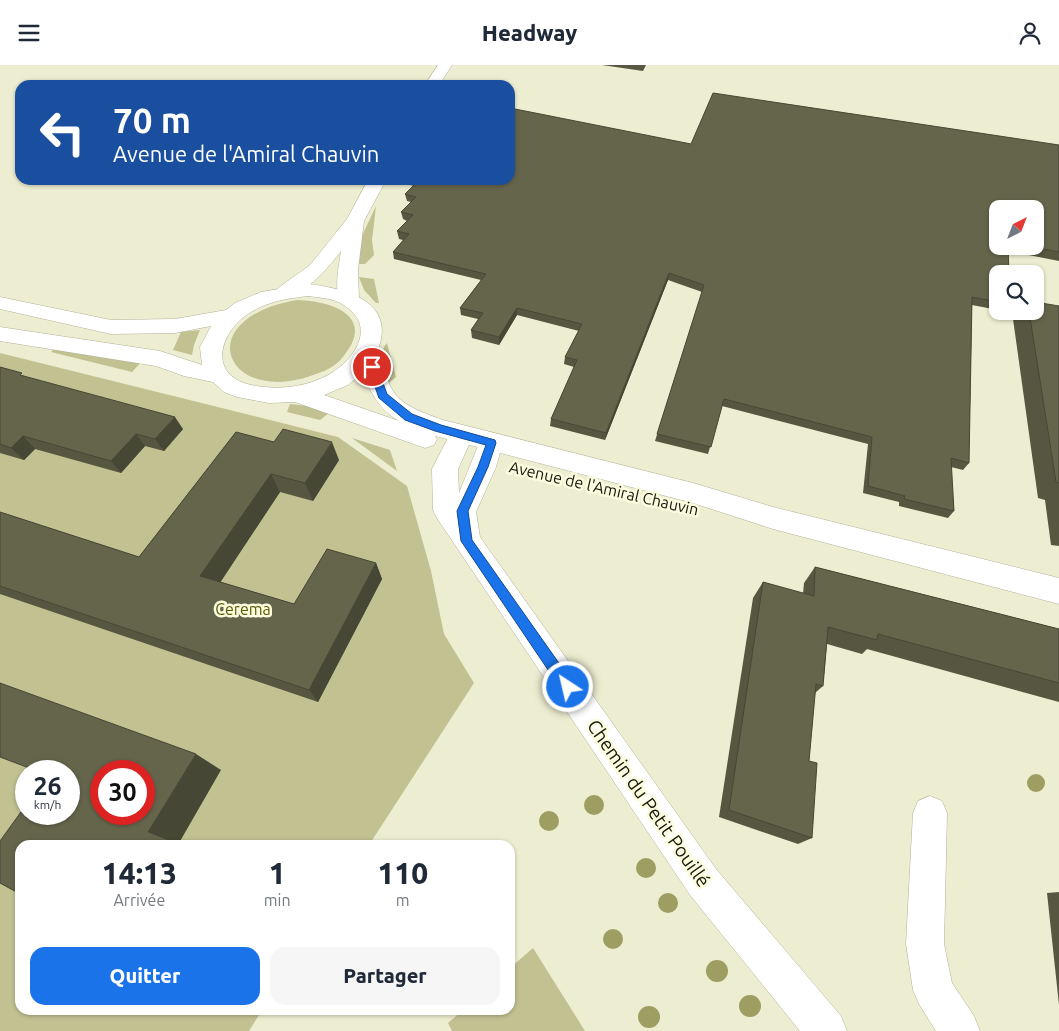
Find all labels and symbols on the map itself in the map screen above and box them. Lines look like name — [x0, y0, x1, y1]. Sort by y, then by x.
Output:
north arrow — [989, 200, 1044, 255]
pin — [351, 346, 393, 388]
street label: Avenue de l'Amiral Chauvin — [508, 457, 700, 519]
park label: Cerema — [215, 600, 271, 618]
position arrow — [541, 660, 593, 712]
street label: Chemin du Petit Pouillé — [583, 715, 715, 891]
speed limit sign: 30 — [90, 760, 155, 825]

